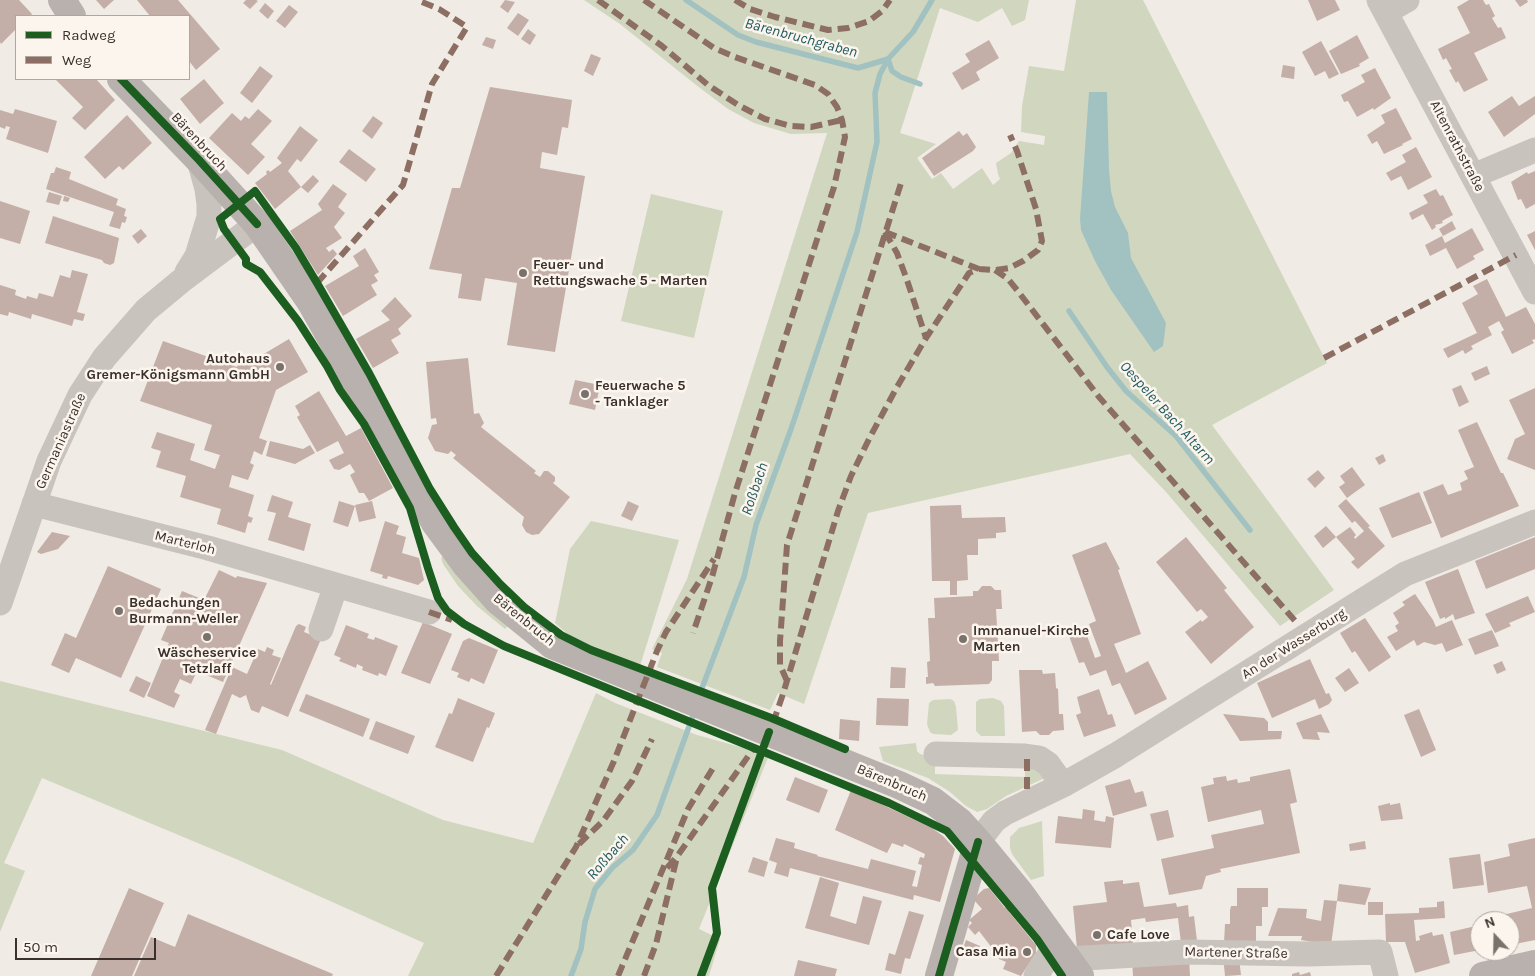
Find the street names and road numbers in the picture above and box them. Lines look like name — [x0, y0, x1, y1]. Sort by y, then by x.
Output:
street label: Altenrathstraße — [1426, 98, 1488, 194]
street label: Bärenbruch — [167, 109, 231, 175]
street label: Germaniastraße — [32, 390, 90, 492]
street label: Marterloh — [153, 527, 217, 559]
street label: Bärenbruch — [490, 590, 558, 650]
street label: An der Wasserburg — [1239, 605, 1349, 683]
street label: Bärenbruch — [854, 761, 930, 805]
street label: Martener Straße — [1184, 944, 1288, 962]

